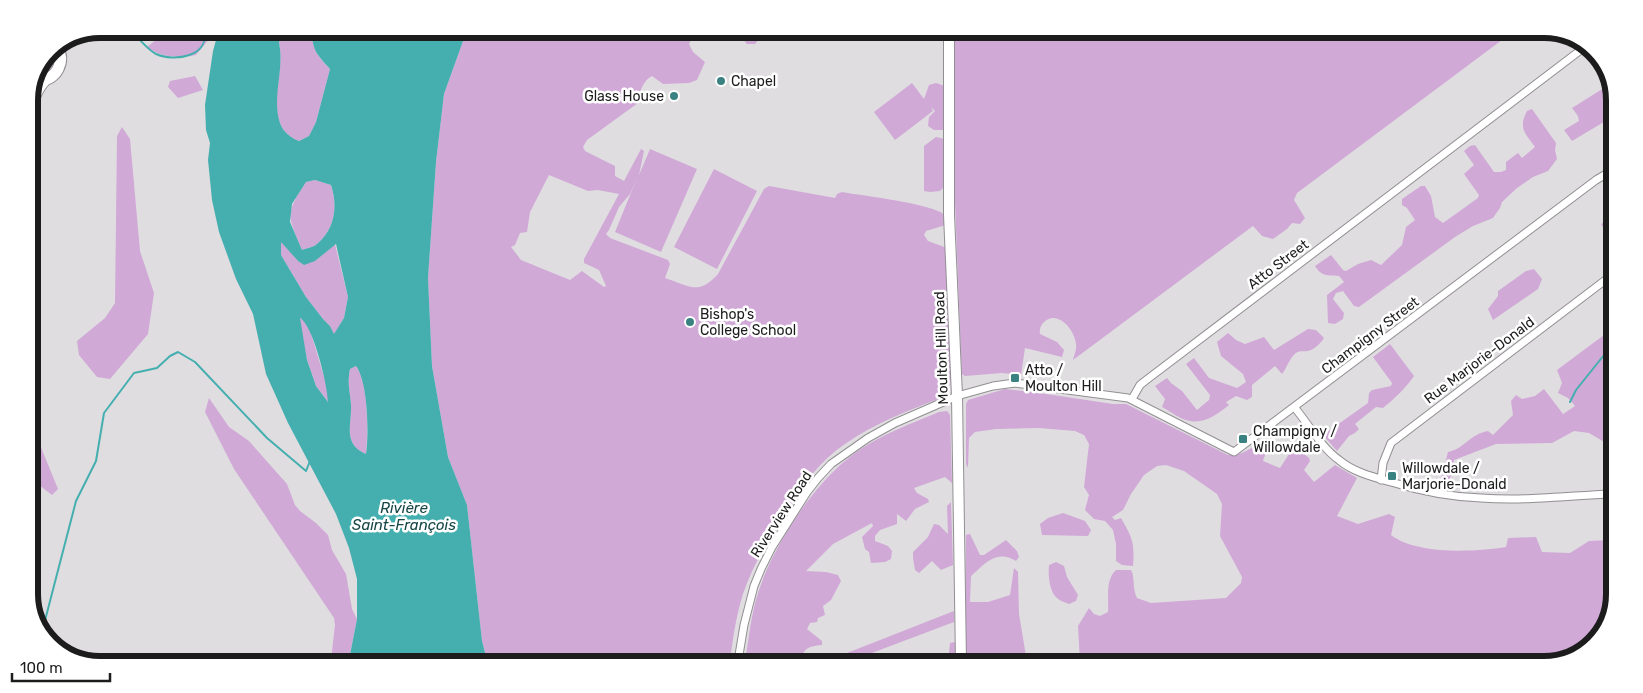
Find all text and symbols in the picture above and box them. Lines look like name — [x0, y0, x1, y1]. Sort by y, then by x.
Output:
place label: Chapel — [731, 73, 776, 90]
marker: Chapel — [715, 75, 727, 87]
place label: Glass House — [584, 88, 664, 105]
marker: Glass House — [668, 90, 680, 102]
street label: Atto Street — [1244, 236, 1313, 293]
street label: Moulton Hill Road — [931, 291, 952, 405]
street label: Champigny Street — [1318, 293, 1423, 378]
place label: Bishop's College School — [700, 306, 796, 339]
street label: Rue Marjorie-Donald — [1421, 313, 1538, 407]
marker: Bishop's College School — [684, 316, 696, 328]
place label: Atto / Moulton Hill — [1025, 362, 1102, 395]
marker: Atto / Moulton Hill — [1009, 372, 1021, 384]
place label: Champigny / Willowdale — [1253, 423, 1337, 456]
marker: Champigny / Willowdale — [1237, 433, 1249, 445]
place label: Willowdale / Marjorie-Donald — [1402, 460, 1507, 493]
street label: Riverview Road — [747, 468, 816, 561]
marker: Willowdale / Marjorie-Donald — [1386, 470, 1398, 482]
water label: Rivière Saint-François — [352, 499, 456, 534]
scale bar — [12, 650, 110, 682]
text: 100 m — [20, 659, 62, 677]

